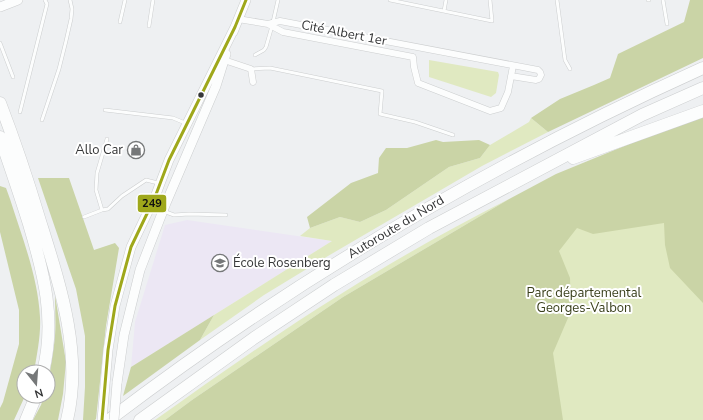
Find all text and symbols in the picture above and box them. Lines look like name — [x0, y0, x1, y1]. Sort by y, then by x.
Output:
street label: Cité Albert 1er — [300, 16, 389, 50]
unlabelled marker — [196, 90, 206, 100]
shop icon: Allo Car — [126, 140, 146, 160]
place label: Allo Car — [75, 141, 123, 159]
street label: Autoroute du Nord — [344, 191, 448, 263]
line badge: 249 — [137, 194, 167, 213]
text: 249 — [142, 196, 162, 211]
school or university icon: École Rosenberg — [210, 253, 230, 273]
place label: École Rosenberg — [233, 253, 331, 272]
park label: Parc départemental Georges-Valbon — [527, 284, 642, 317]
north arrow — [16, 364, 56, 404]
text: N — [33, 385, 45, 401]

